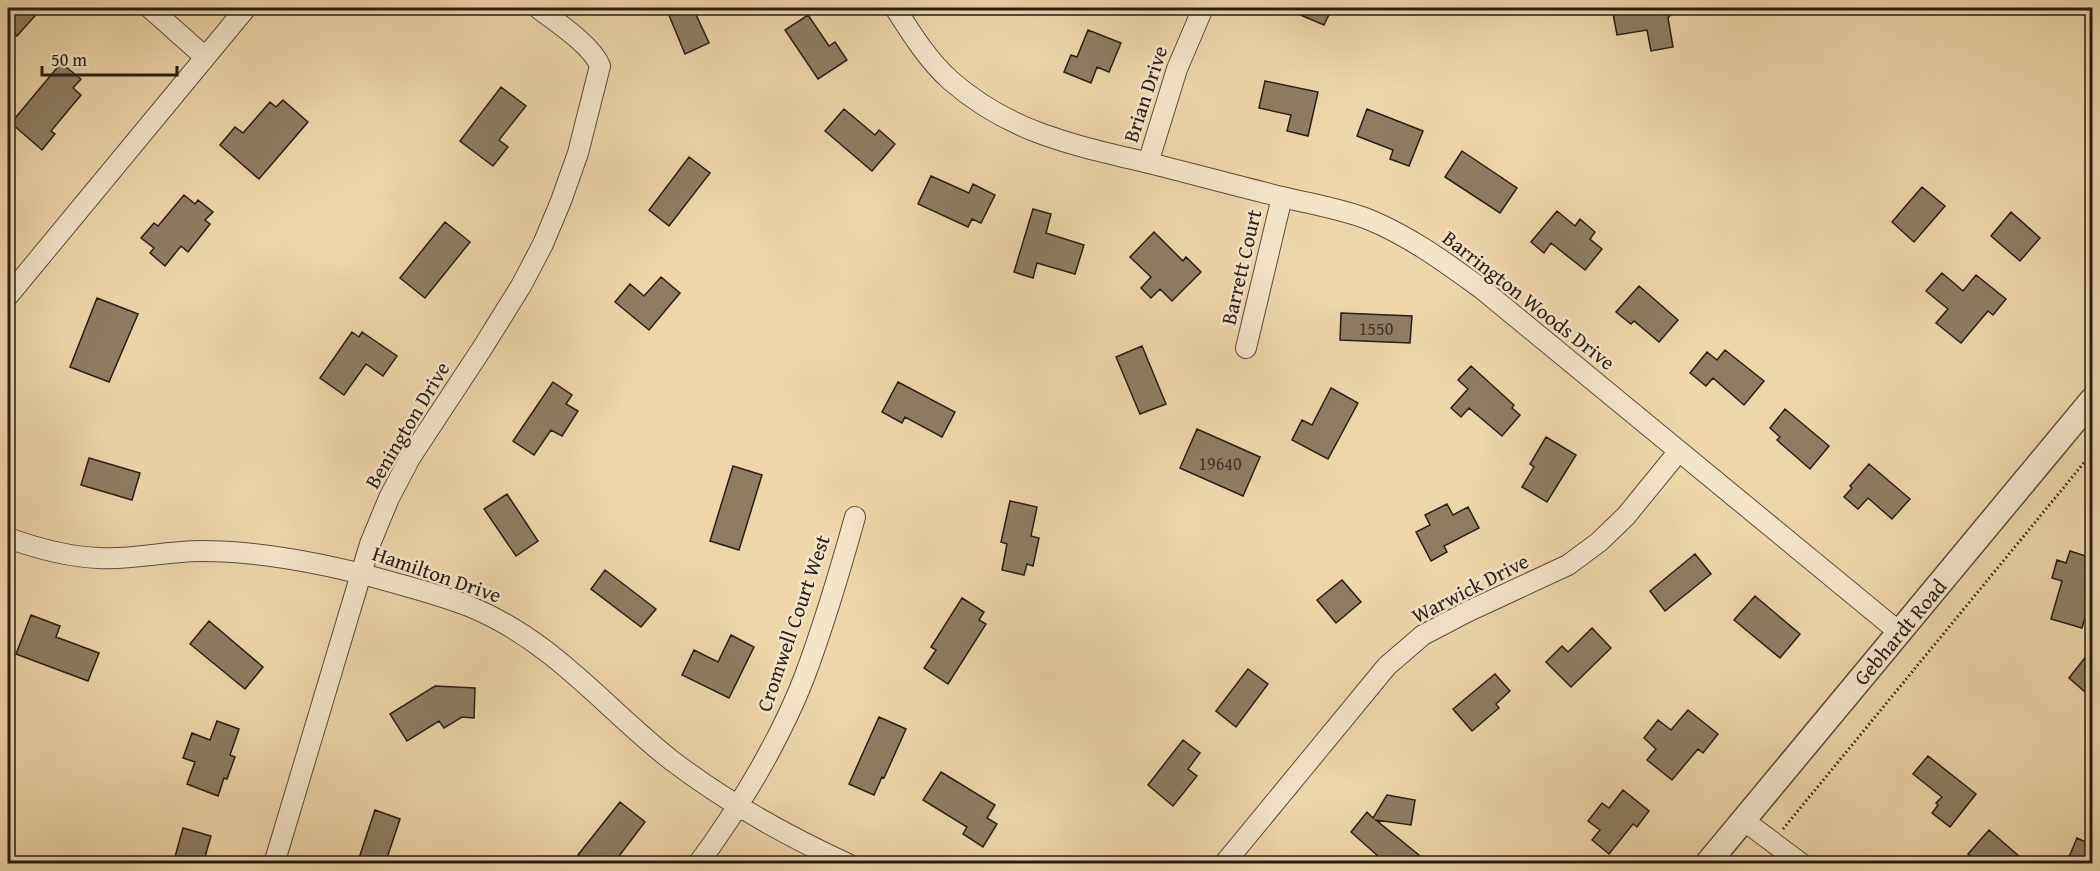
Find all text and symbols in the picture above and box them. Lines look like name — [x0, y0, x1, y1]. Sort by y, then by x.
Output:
scale bar — [42, 39, 177, 77]
street label: Brian Drive — [1115, 42, 1175, 146]
text: 50 m — [51, 46, 87, 73]
street label: Barrett Court — [1213, 206, 1269, 328]
street label: Barrington Woods Drive — [1436, 223, 1622, 377]
house number: 1550 — [1359, 315, 1394, 342]
street label: Benington Drive — [357, 355, 457, 494]
house number: 19640 — [1198, 450, 1242, 477]
street label: Cromwell Court West — [748, 530, 838, 716]
street label: Hamilton Drive — [368, 537, 506, 611]
street label: Warwick Drive — [1406, 545, 1534, 631]
street label: Gebhardt Road — [1846, 571, 1954, 692]

